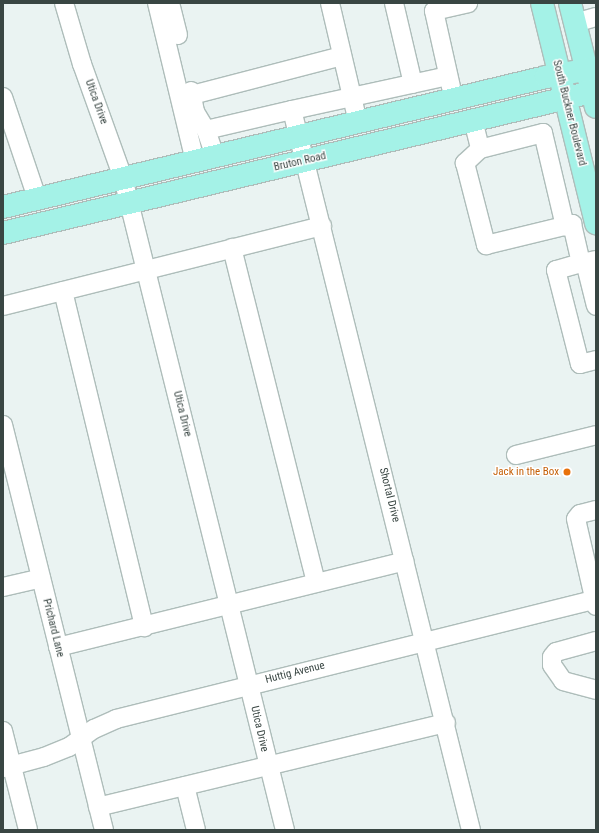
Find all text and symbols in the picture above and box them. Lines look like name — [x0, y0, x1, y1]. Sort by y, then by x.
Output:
street label: South Buckner Boulevard — [549, 59, 589, 167]
street label: Utica Drive — [82, 78, 110, 126]
street label: Bruton Road — [273, 150, 327, 174]
street label: Utica Drive — [170, 390, 194, 438]
place label: Jack in the Box — [493, 465, 559, 479]
street label: Shortal Drive — [376, 466, 402, 524]
marker: Jack in the Box — [562, 467, 572, 477]
street label: Prichard Lane — [39, 597, 67, 659]
street label: Huttig Avenue — [264, 659, 326, 687]
street label: Utica Drive — [247, 705, 271, 753]

